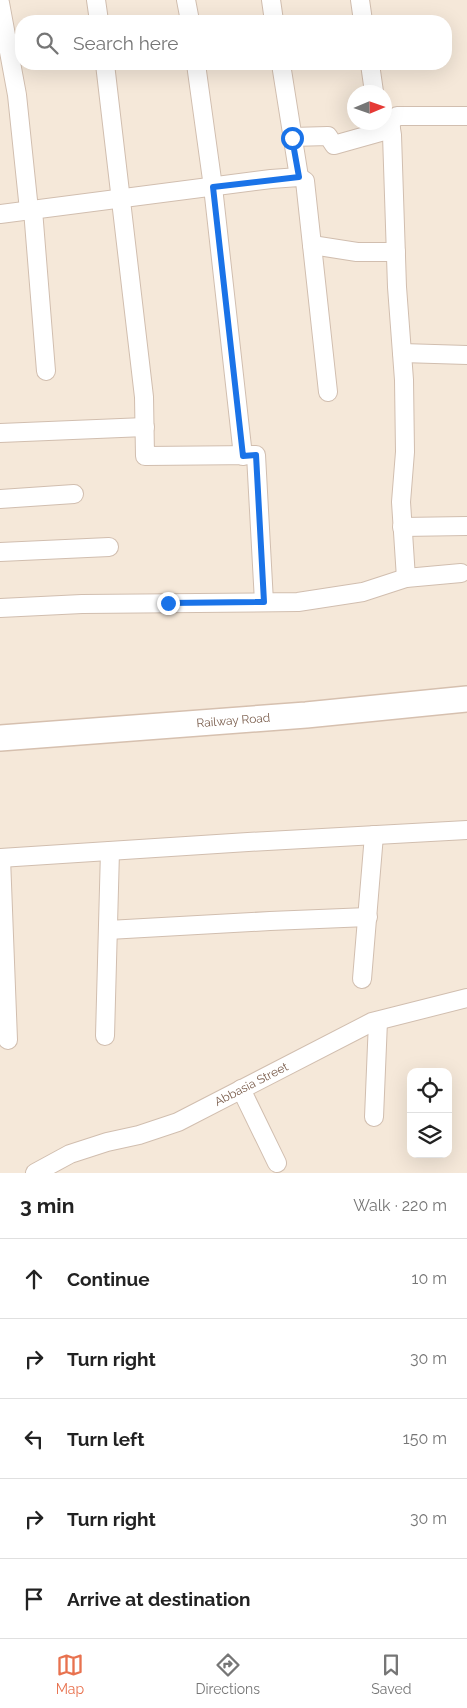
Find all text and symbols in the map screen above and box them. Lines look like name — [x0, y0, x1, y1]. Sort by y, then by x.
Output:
search box — [15, 15, 452, 70]
icon: search — [33, 29, 61, 57]
text: Search here — [73, 32, 179, 54]
north arrow — [347, 85, 392, 130]
route start — [281, 127, 304, 150]
route end — [157, 592, 180, 615]
street label: Railway Road — [196, 711, 271, 730]
street label: Abbasia Street — [212, 1059, 290, 1109]
map controls — [407, 1068, 452, 1158]
button: locate — [407, 1068, 452, 1113]
button: layers — [407, 1113, 452, 1158]
text: 3 min — [20, 1193, 74, 1218]
text: Walk · 220 m — [353, 1196, 447, 1215]
icon: ahead — [20, 1265, 48, 1293]
text: Continue — [67, 1268, 150, 1290]
text: 10 m — [412, 1269, 447, 1288]
icon: right — [20, 1345, 48, 1373]
text: Turn right — [67, 1348, 156, 1370]
text: 30 m — [410, 1349, 447, 1368]
icon: left — [20, 1425, 48, 1453]
text: Turn left — [67, 1428, 144, 1450]
text: 150 m — [403, 1429, 447, 1448]
icon: right — [20, 1505, 48, 1533]
text: Turn right — [67, 1508, 156, 1530]
text: 30 m — [410, 1509, 447, 1528]
icon: arrive — [20, 1585, 48, 1613]
text: Arrive at destination — [67, 1588, 251, 1610]
tab: Map — [56, 1651, 84, 1697]
tab: Directions — [195, 1651, 260, 1697]
tab: Saved — [371, 1651, 411, 1697]

